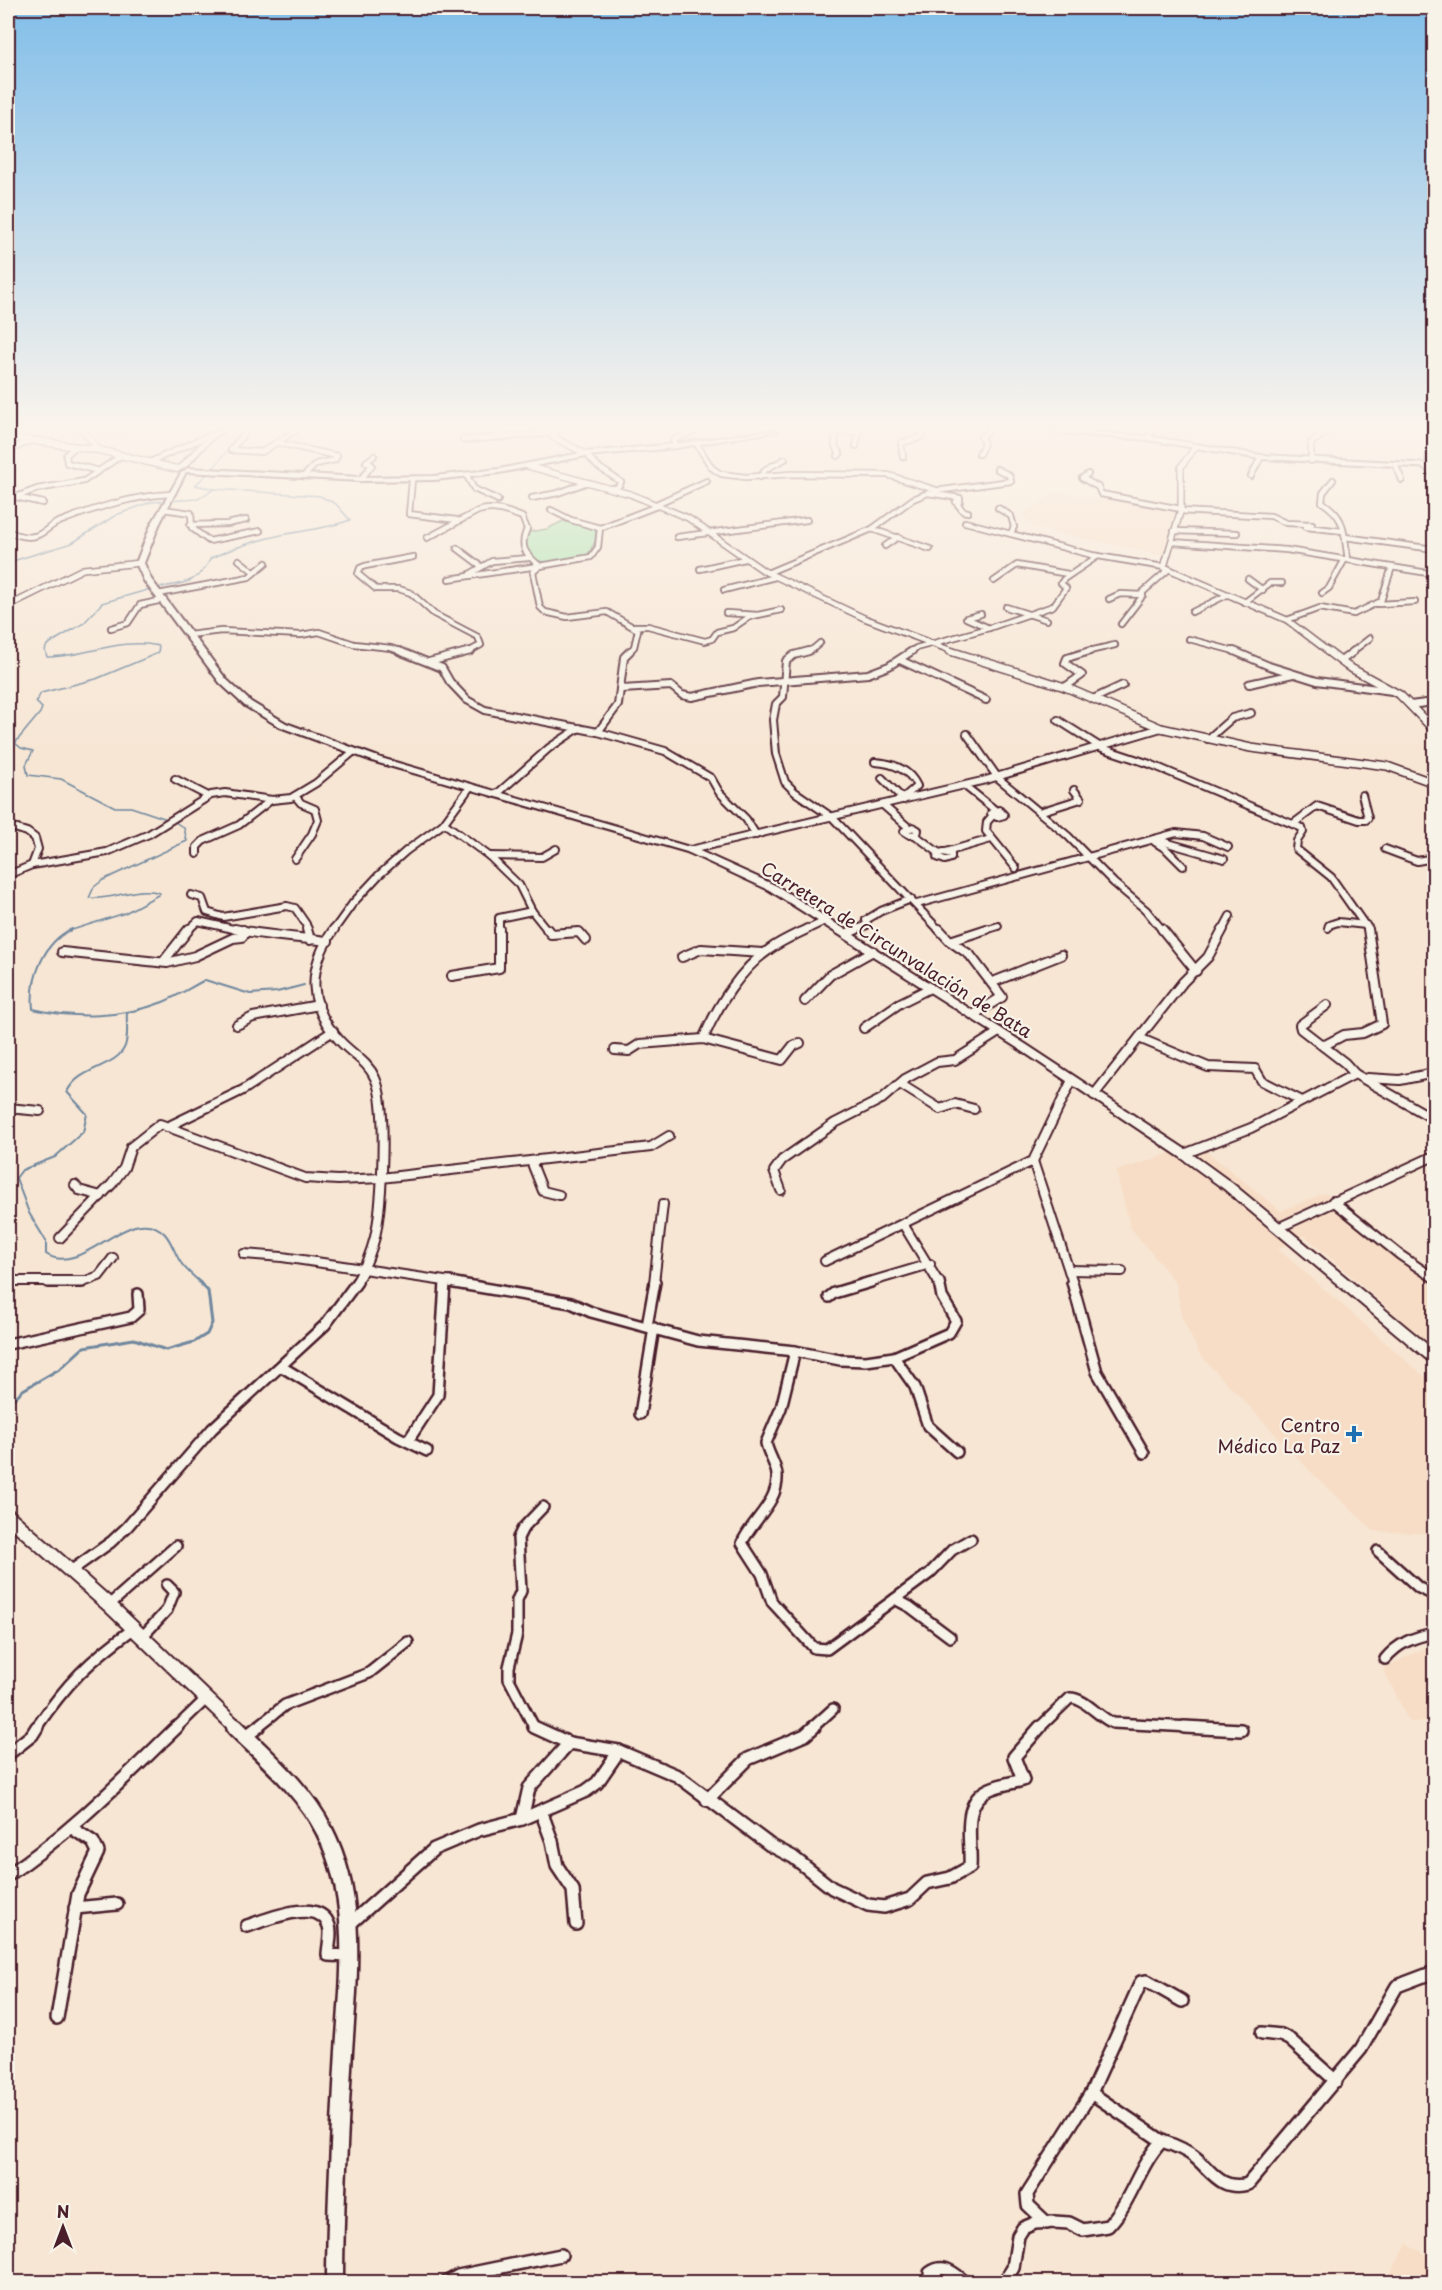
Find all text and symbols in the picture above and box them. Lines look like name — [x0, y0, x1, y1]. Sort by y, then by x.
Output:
street label: Carretera de Circunvalación de Bata — [756, 854, 1038, 1044]
place label: Centro Médico La Paz — [1217, 1411, 1340, 1459]
marker: Centro Médico La Paz — [1345, 1425, 1363, 1443]
north arrow — [33, 2197, 93, 2257]
text: N — [57, 2199, 69, 2223]

